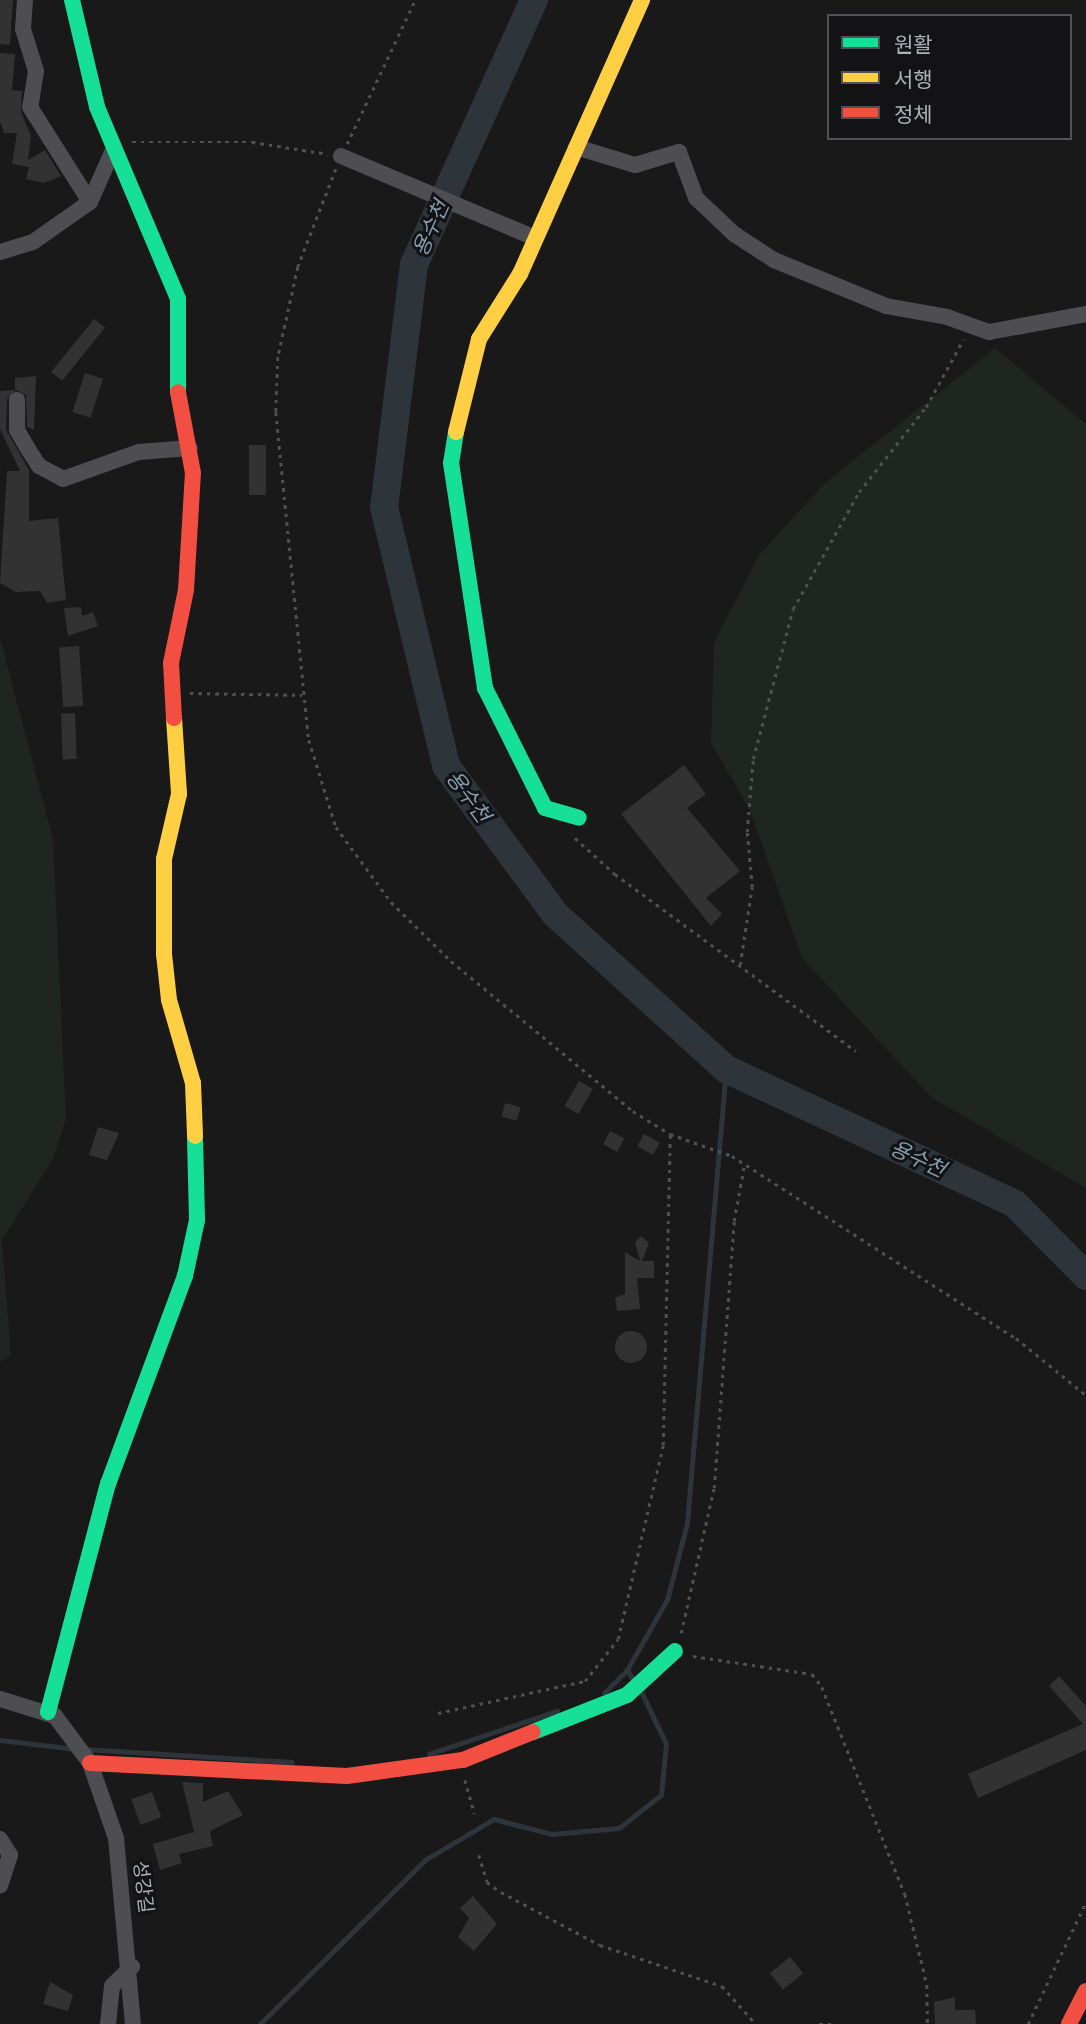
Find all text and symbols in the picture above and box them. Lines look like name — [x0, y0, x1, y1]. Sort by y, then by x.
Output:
legend — [827, 14, 1072, 140]
text: 원활 — [894, 30, 933, 58]
text: 서행 — [894, 65, 933, 93]
text: 정체 — [894, 100, 933, 128]
water label: 용수천 — [407, 196, 453, 260]
water label: 용수천 — [442, 765, 496, 827]
water label: 용수천 — [886, 1134, 950, 1182]
street label: 성강길 — [128, 1860, 158, 1914]

